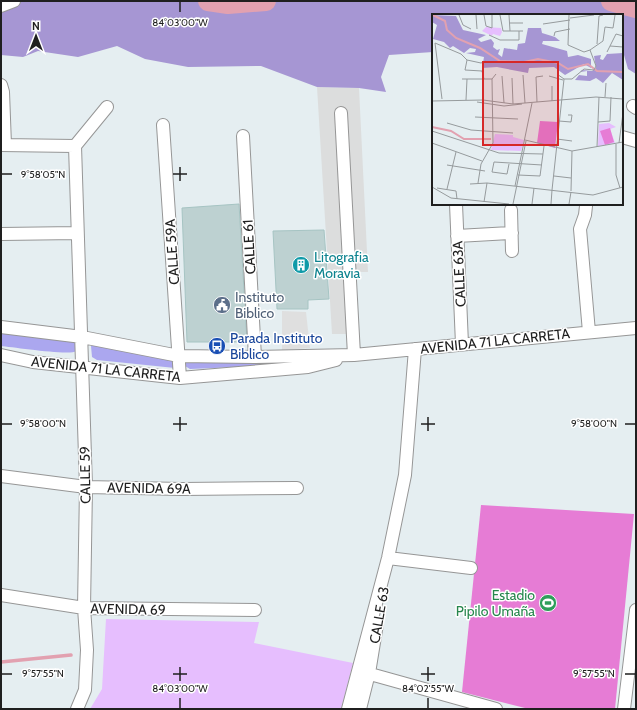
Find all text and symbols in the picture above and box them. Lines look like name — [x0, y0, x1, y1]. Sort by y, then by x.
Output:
inset map — [432, 14, 623, 205]
north arrow — [16, 16, 56, 56]
text: 84°03'00"W — [152, 16, 208, 29]
text: N — [32, 19, 40, 33]
text: 9°58'05"N — [21, 168, 65, 181]
street label: CALLE 59A — [161, 218, 183, 286]
street label: CALLE 61 — [239, 219, 259, 275]
street label: CALLE 63A — [448, 240, 470, 308]
place label: Litografia Moravia — [314, 248, 369, 282]
building icon: Litografia Moravia — [291, 255, 311, 275]
place label: Instituto Biblico — [235, 288, 284, 322]
public building icon: Instituto Biblico — [212, 295, 232, 315]
street label: AVENIDA 71 LA CARRETA — [419, 324, 571, 358]
place label: Parada Instituto Biblico — [230, 329, 323, 363]
bus stop icon: Parada Instituto Biblico — [207, 336, 227, 356]
street label: AVENIDA 71 LA CARRETA — [30, 352, 182, 386]
text: 9°58'00"N — [20, 417, 66, 430]
text: 9°58'00"N — [571, 417, 617, 430]
street label: CALLE 59 — [75, 446, 95, 504]
street label: AVENIDA 69A — [107, 478, 191, 498]
street label: CALLE 63 — [365, 585, 393, 645]
place label: Estadio Pipilo Umaña — [456, 586, 535, 620]
sports icon: Estadio Pipilo Umaña — [538, 593, 558, 613]
street label: AVENIDA 69 — [90, 599, 166, 619]
text: 9°57'55"N — [22, 667, 64, 680]
text: 9°57'55"N — [573, 667, 615, 680]
text: 84°03'00"W — [152, 682, 208, 695]
text: 84°02'55"W — [402, 682, 455, 695]

